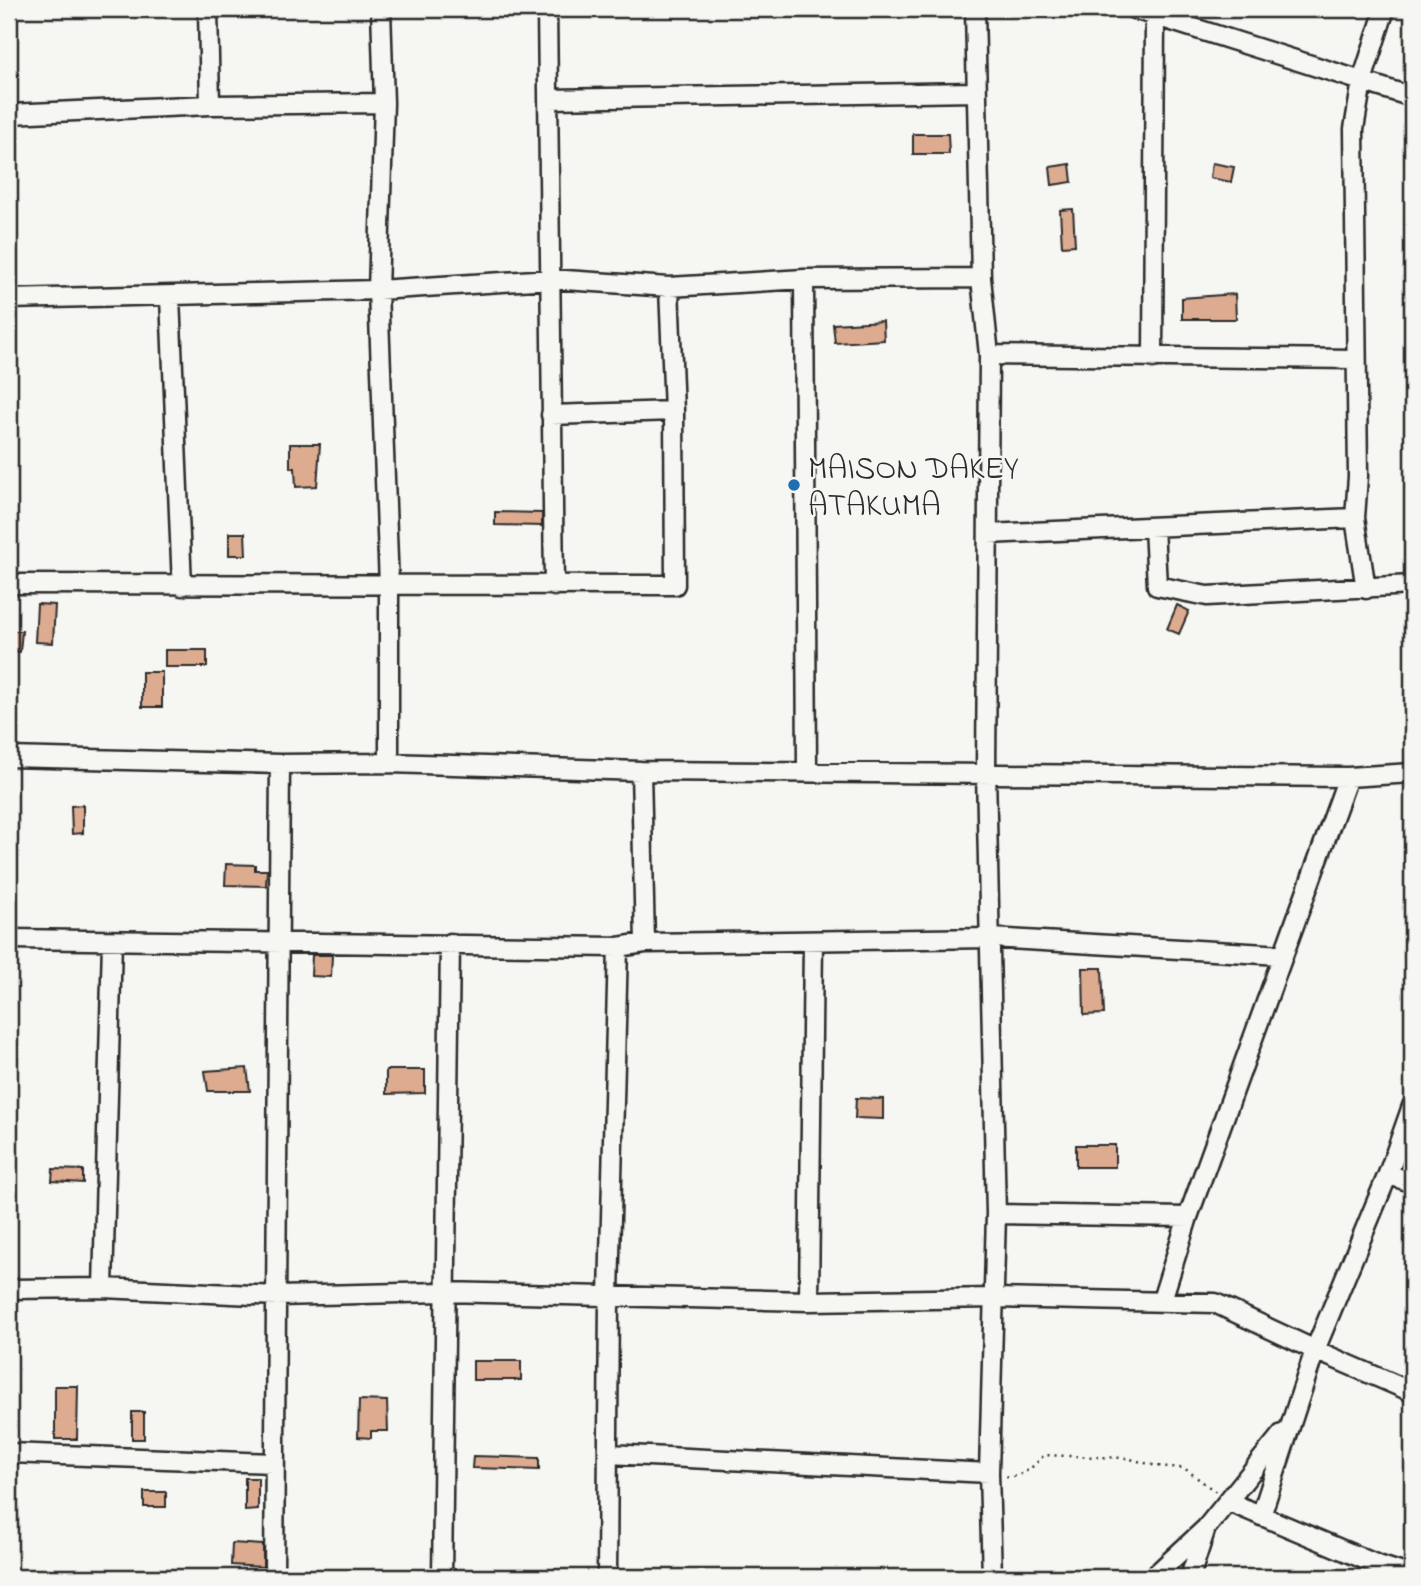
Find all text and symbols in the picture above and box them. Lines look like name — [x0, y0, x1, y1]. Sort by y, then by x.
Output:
place label: MAISON DAKEY ATAKUMA — [808, 447, 1019, 531]
marker: MAISON DAKEY ATAKUMA — [786, 477, 802, 493]

